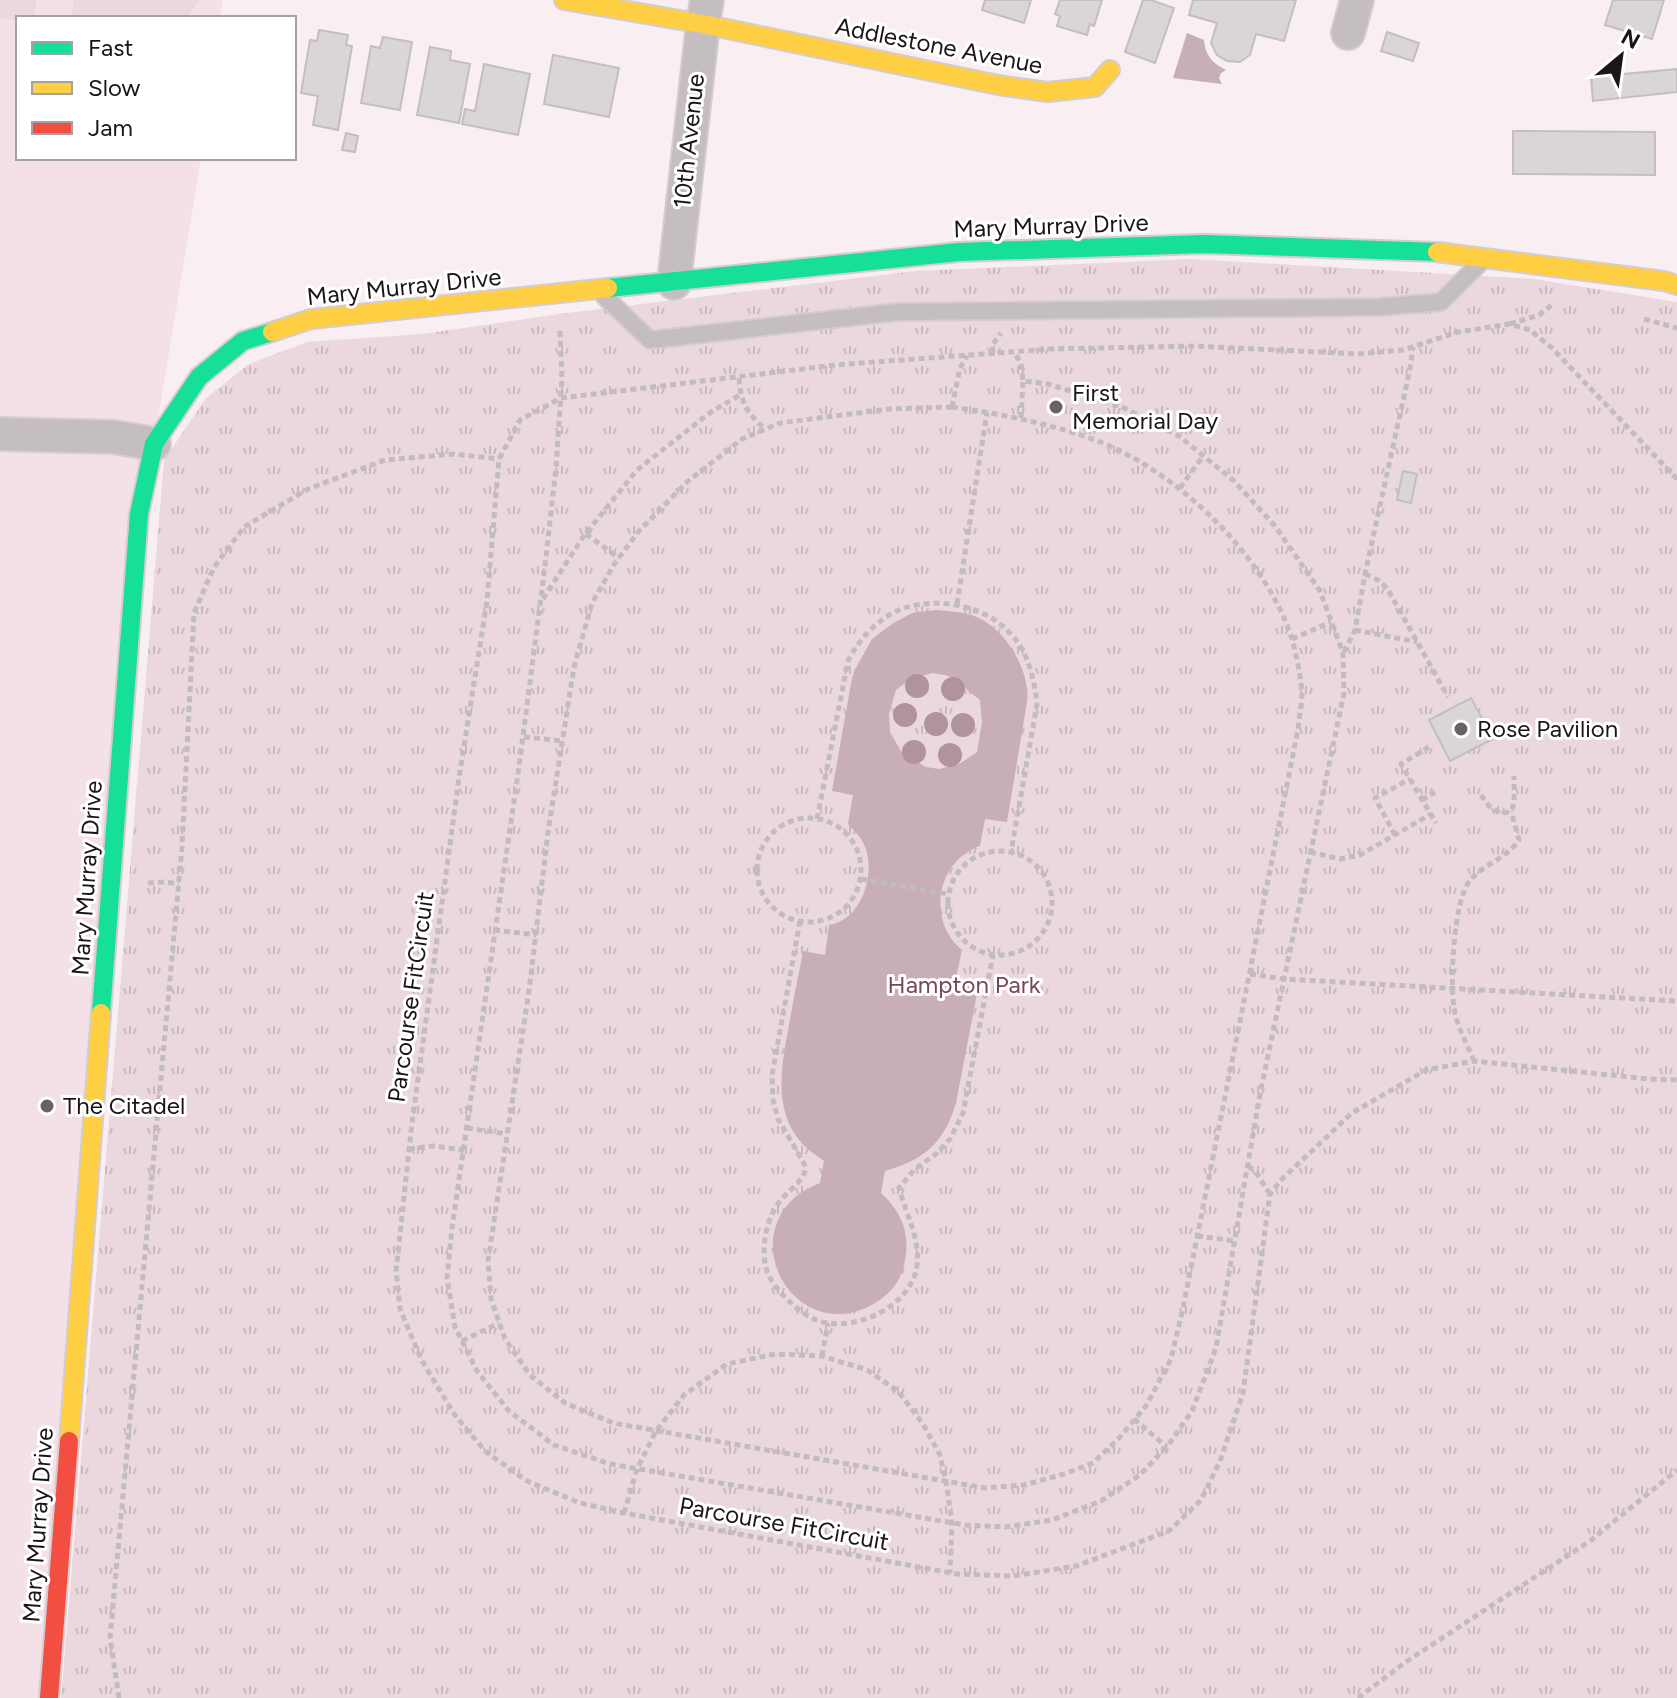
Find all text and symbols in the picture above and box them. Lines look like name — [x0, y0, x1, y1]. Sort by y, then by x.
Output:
street label: Addlestone Avenue — [833, 11, 1045, 80]
legend — [16, 16, 296, 160]
north arrow — [1581, 16, 1661, 96]
text: N — [1616, 23, 1644, 55]
text: Fast — [88, 33, 133, 62]
street label: 10th Avenue — [667, 72, 710, 210]
text: Slow — [88, 73, 141, 102]
text: Jam — [88, 113, 133, 142]
street label: Mary Murray Drive — [953, 208, 1149, 243]
street label: Mary Murray Drive — [305, 262, 503, 311]
place label: First Memorial Day — [1072, 378, 1218, 435]
marker: First Memorial Day — [1047, 398, 1065, 416]
place label: Rose Pavilion — [1477, 714, 1618, 743]
marker: Rose Pavilion — [1452, 720, 1470, 738]
street label: Mary Murray Drive — [65, 780, 108, 976]
street label: Parcourse FitCircuit — [381, 890, 440, 1104]
park label: Hampton Park — [888, 970, 1041, 999]
place label: The Citadel — [63, 1091, 185, 1120]
marker: The Citadel — [38, 1097, 56, 1115]
street label: Mary Murray Drive — [16, 1427, 59, 1623]
street label: Parcourse FitCircuit — [677, 1491, 891, 1556]

